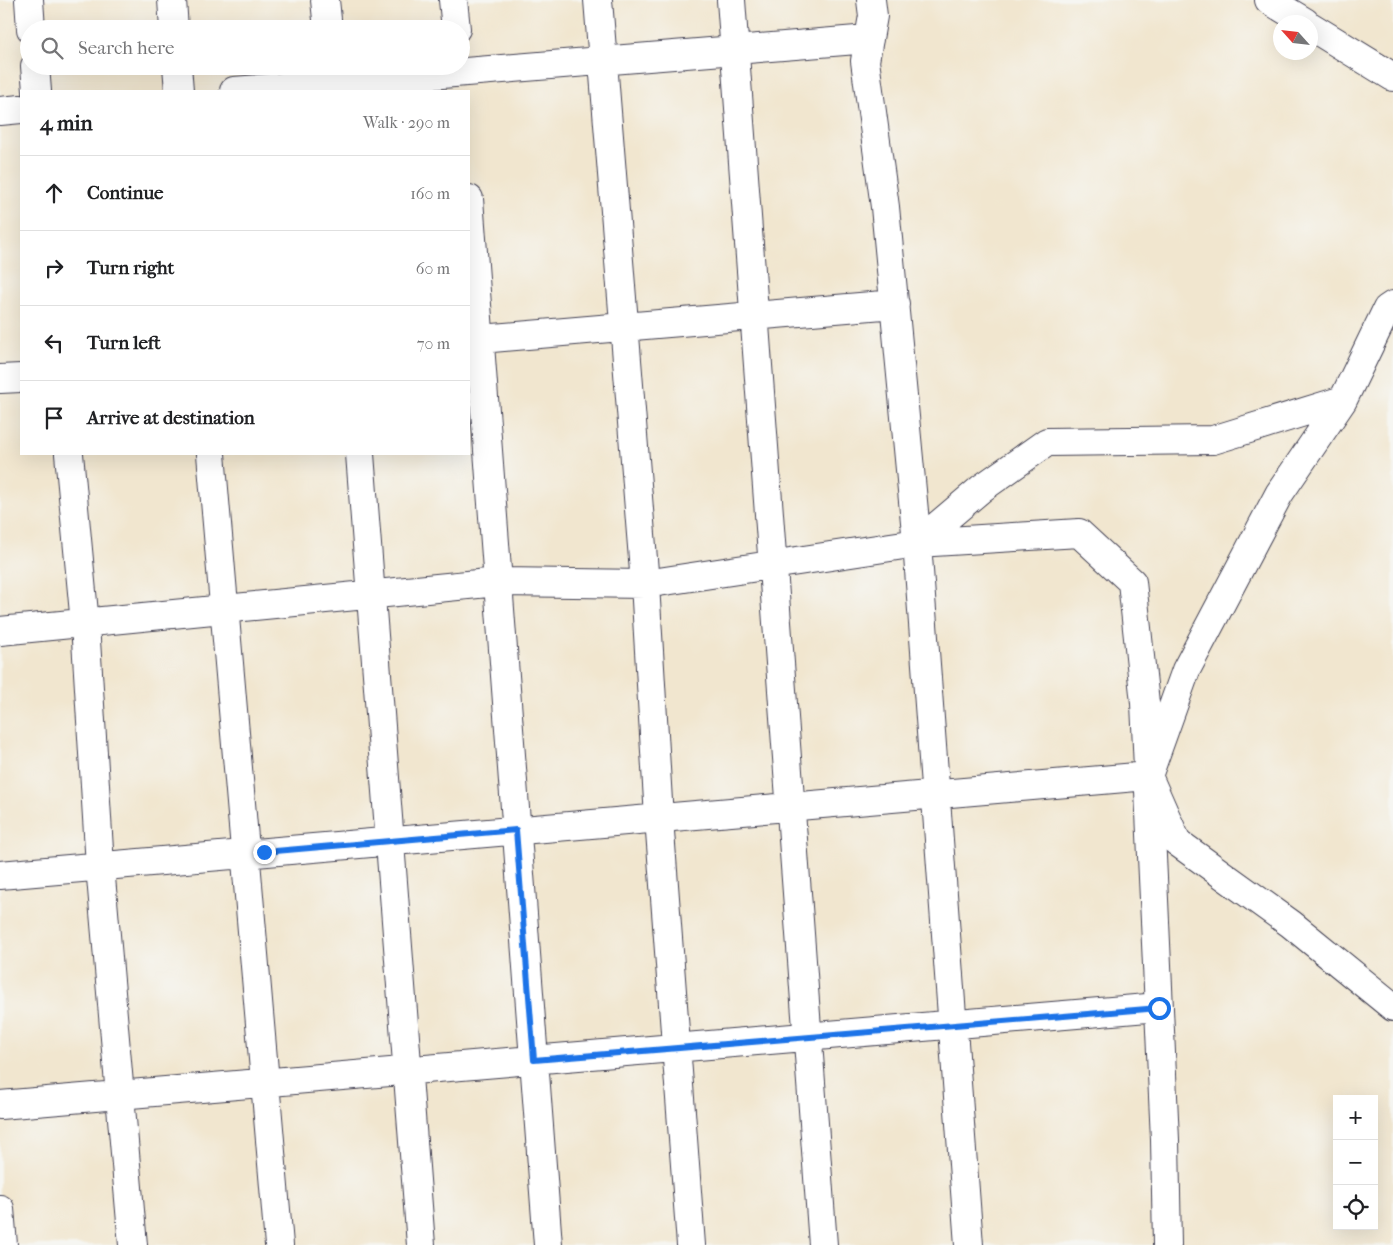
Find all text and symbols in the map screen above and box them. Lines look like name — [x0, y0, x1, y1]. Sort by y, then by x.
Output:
north arrow — [1273, 15, 1318, 60]
search box — [20, 20, 470, 75]
icon: search — [38, 34, 66, 62]
text: Search here — [78, 37, 174, 59]
text: 4 min — [40, 111, 93, 135]
text: Walk · 290 m — [363, 113, 450, 132]
icon: ahead — [40, 179, 68, 207]
text: Continue — [87, 182, 163, 204]
text: 160 m — [410, 184, 450, 203]
icon: right — [40, 254, 68, 282]
text: Turn right — [87, 257, 174, 279]
text: 60 m — [416, 259, 450, 278]
icon: left — [40, 329, 68, 357]
text: Turn left — [87, 332, 161, 354]
text: 70 m — [417, 334, 450, 353]
icon: arrive — [40, 404, 68, 432]
text: Arrive at destination — [87, 407, 255, 429]
route end — [253, 841, 276, 864]
route start — [1148, 997, 1171, 1020]
map controls — [1333, 1095, 1378, 1230]
button: + — [1333, 1095, 1378, 1140]
button: − — [1333, 1140, 1378, 1185]
button: locate — [1333, 1185, 1378, 1230]

